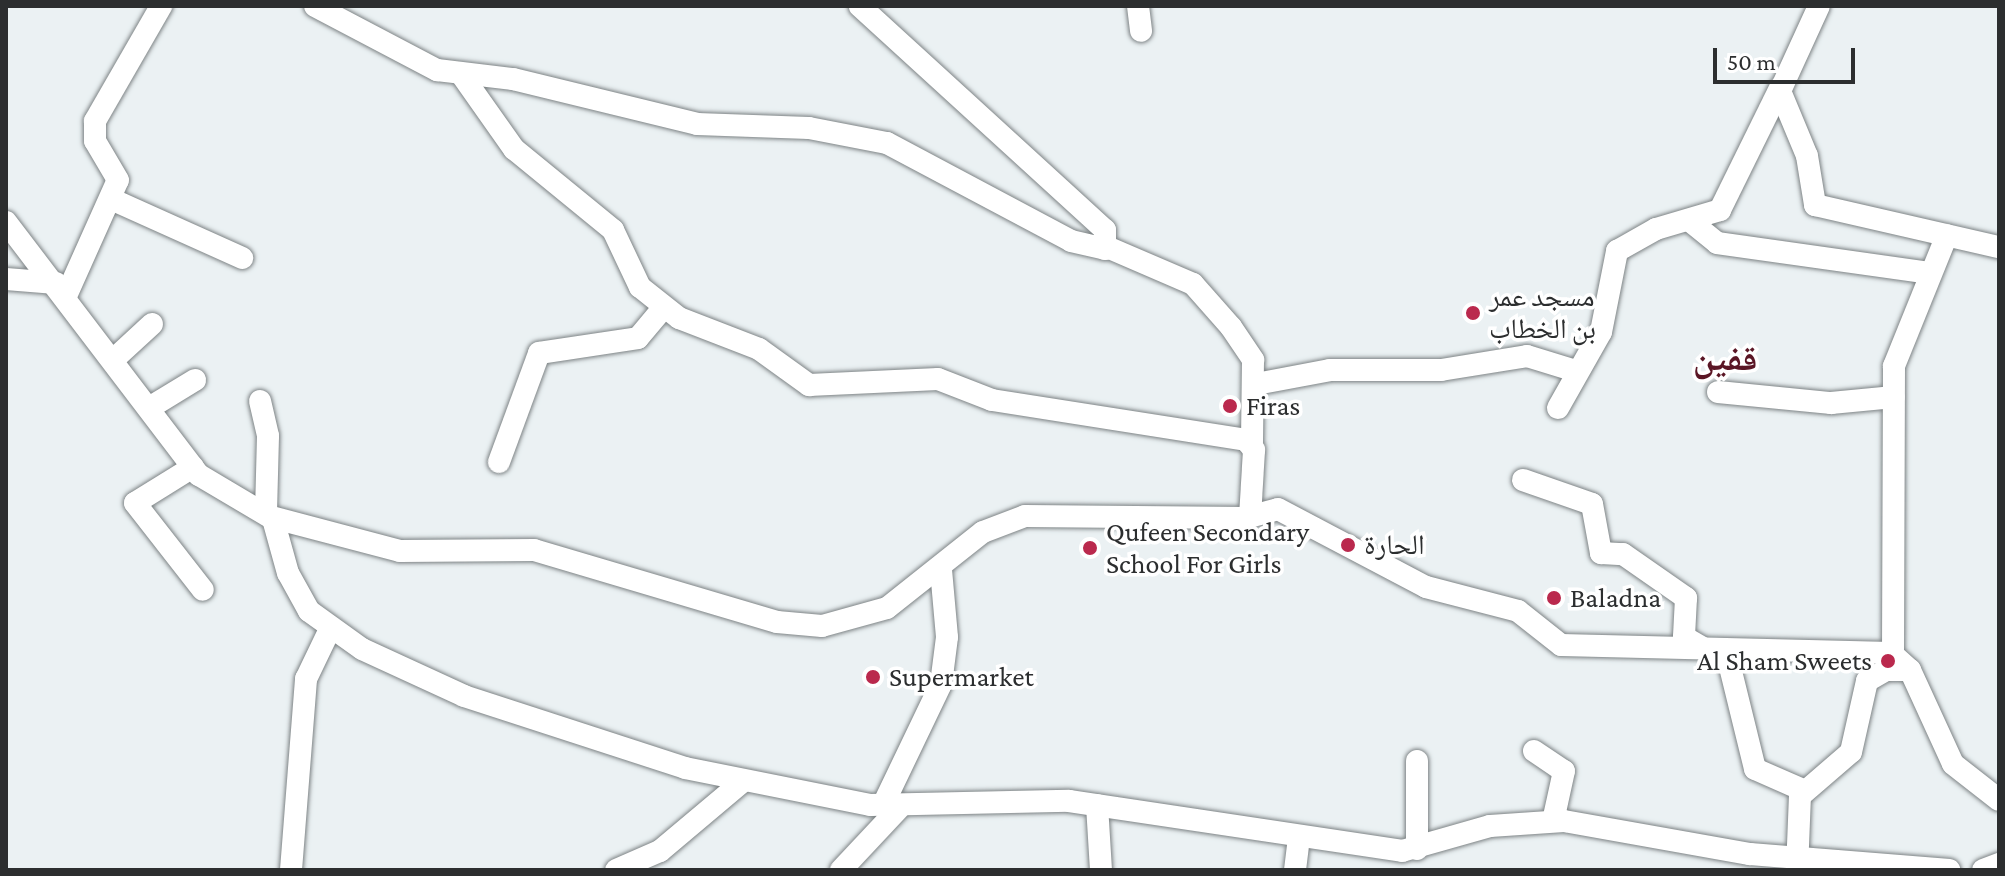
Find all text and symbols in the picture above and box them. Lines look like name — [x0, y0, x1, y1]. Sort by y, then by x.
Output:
scale bar — [1717, 32, 1859, 82]
text: 50 m — [1727, 48, 1776, 75]
place label: مسجد عمر بن الخطاب — [1489, 280, 1596, 346]
marker: مسجد عمر بن الخطاب — [1464, 304, 1482, 322]
district label: قفين — [1693, 337, 1757, 381]
place label: Firas — [1246, 389, 1300, 423]
marker: Firas — [1221, 397, 1239, 415]
place label: Qufeen Secondary School For Girls — [1106, 515, 1309, 581]
place label: الحارة — [1364, 528, 1425, 562]
marker: الحارة — [1339, 536, 1357, 554]
marker: Qufeen Secondary School For Girls — [1081, 539, 1099, 557]
place label: Baladna — [1570, 581, 1661, 615]
marker: Baladna — [1545, 589, 1563, 607]
place label: Al Sham Sweets — [1697, 644, 1872, 678]
marker: Al Sham Sweets — [1879, 652, 1897, 670]
place label: Supermarket — [889, 660, 1034, 694]
marker: Supermarket — [864, 668, 882, 686]

